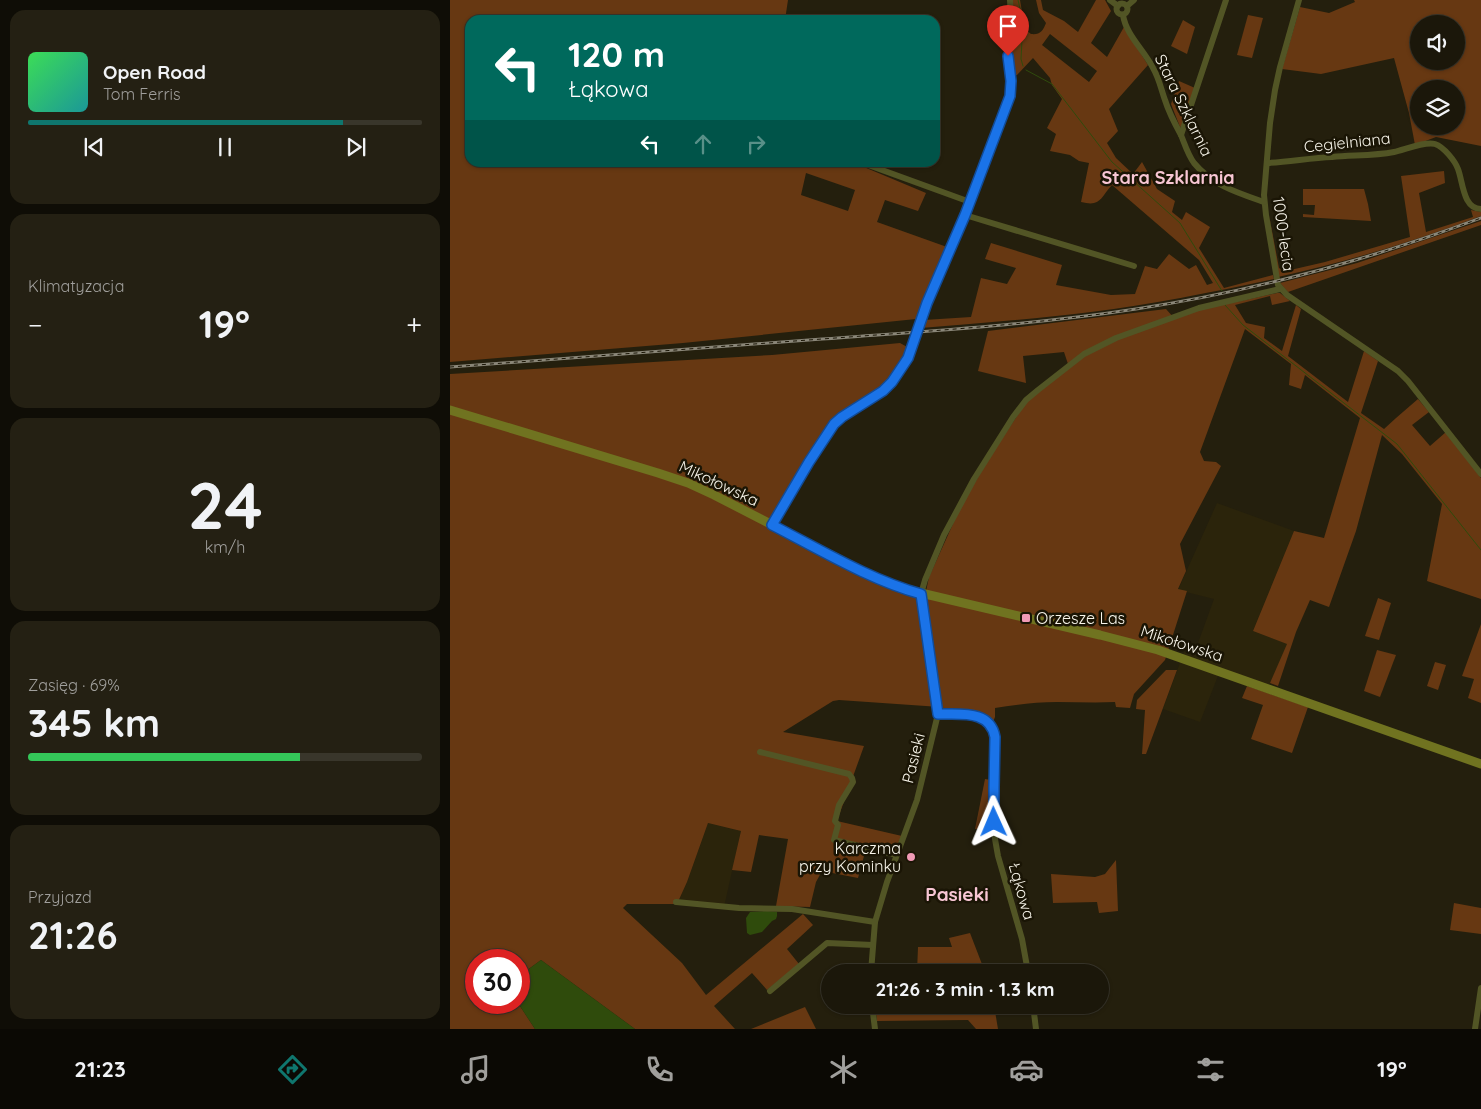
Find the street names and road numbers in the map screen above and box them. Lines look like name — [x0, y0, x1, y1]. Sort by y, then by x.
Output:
street label: Stara Szklarnia — [1151, 51, 1217, 159]
street label: Cegielniana — [1303, 128, 1391, 156]
street label: 1000-lecia — [1269, 196, 1299, 272]
street label: Mikołowska — [676, 456, 762, 510]
street label: Mikołowska — [1138, 620, 1226, 666]
street label: Pasieki — [897, 731, 929, 785]
street label: Łąkowa — [1004, 860, 1040, 922]

